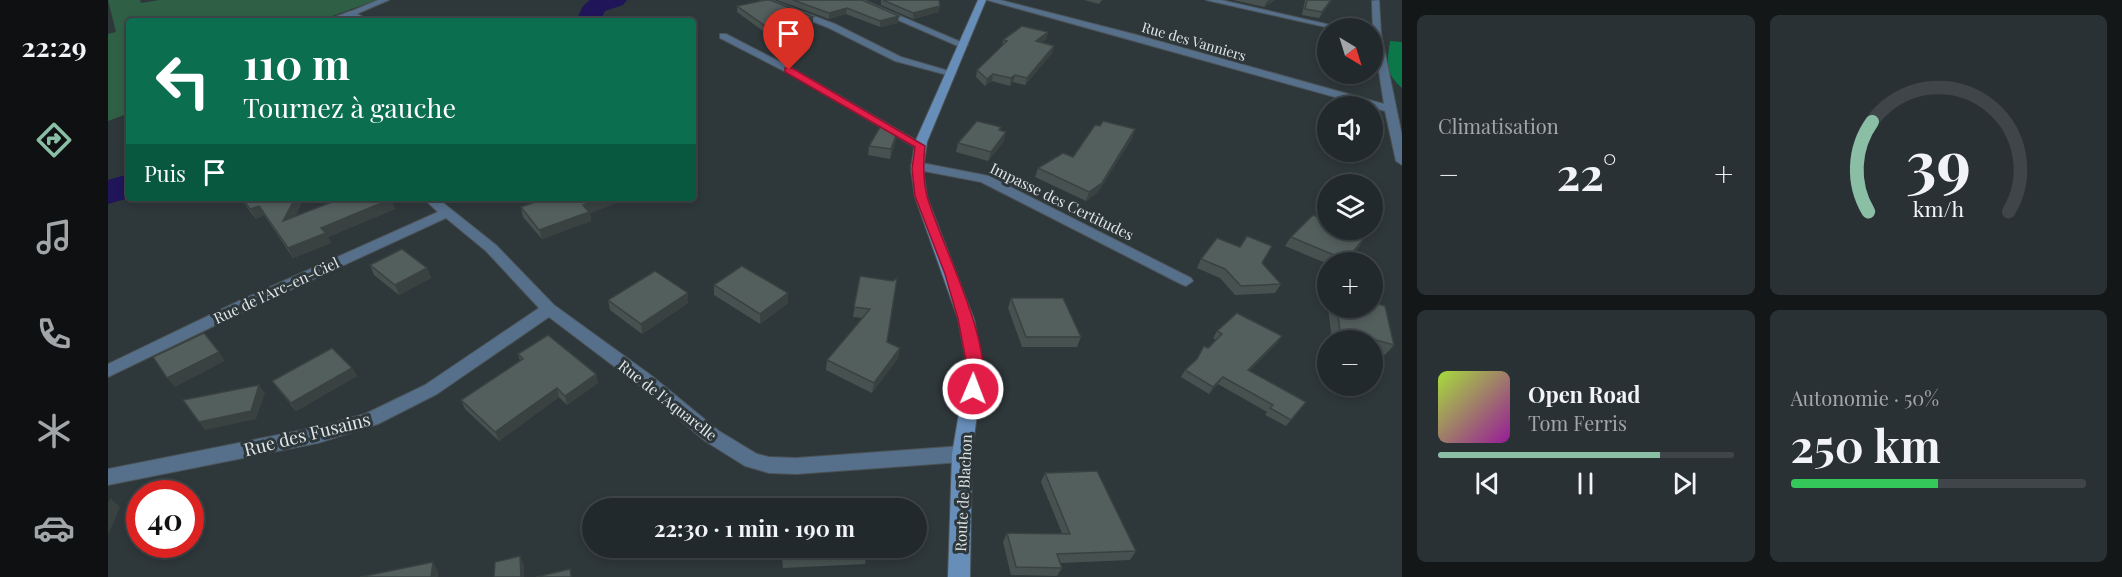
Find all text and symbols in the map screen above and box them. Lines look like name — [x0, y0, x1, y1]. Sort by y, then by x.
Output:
pin — [763, 8, 814, 70]
icon: arrive — [772, 17, 805, 50]
street label: Rue des Vanniers — [1140, 17, 1248, 65]
north arrow — [1317, 18, 1383, 84]
map controls — [1317, 18, 1383, 396]
text: 22:29 — [21, 28, 87, 64]
text: 110 m — [243, 35, 350, 91]
icon: left — [144, 42, 222, 120]
text: Tournez à gauche — [243, 89, 456, 125]
button: sound — [1317, 96, 1383, 162]
text: Climatisation — [1438, 112, 1559, 139]
text: 39 — [1906, 118, 1971, 202]
icon: directions — [33, 119, 75, 161]
text: 22° — [1557, 142, 1617, 202]
text: − — [1438, 151, 1459, 195]
text: + — [1714, 151, 1733, 195]
icon: arrive — [198, 156, 231, 189]
text: Puis — [144, 158, 186, 188]
street label: Impasse des Certitudes — [987, 158, 1137, 244]
button: layers — [1317, 174, 1383, 240]
text: km/h — [1913, 194, 1964, 222]
icon: music — [33, 216, 75, 258]
street label: Rue de l'Arc-en-Ciel — [210, 252, 342, 328]
button: + — [1317, 252, 1383, 318]
icon: phone — [33, 313, 75, 355]
button: − — [1317, 330, 1383, 396]
street label: Rue de l'Aquarelle — [615, 355, 721, 445]
position arrow — [941, 357, 1005, 421]
text: Open Road — [1528, 379, 1640, 409]
text: Autonomie · 50% — [1791, 384, 1939, 411]
street label: Rue des Fusains — [241, 407, 373, 461]
text: Tom Ferris — [1528, 409, 1627, 436]
icon: climate — [33, 410, 75, 452]
text: 250 km — [1791, 414, 1941, 474]
street label: Route de Blachon — [950, 434, 976, 552]
icon: previous — [1471, 467, 1504, 500]
icon: pause — [1569, 467, 1602, 500]
icon: next — [1668, 467, 1701, 500]
speed limit sign: 40 — [126, 480, 204, 558]
icon: car — [33, 507, 75, 549]
text: 22:30 · 1 min · 190 m — [654, 513, 855, 543]

